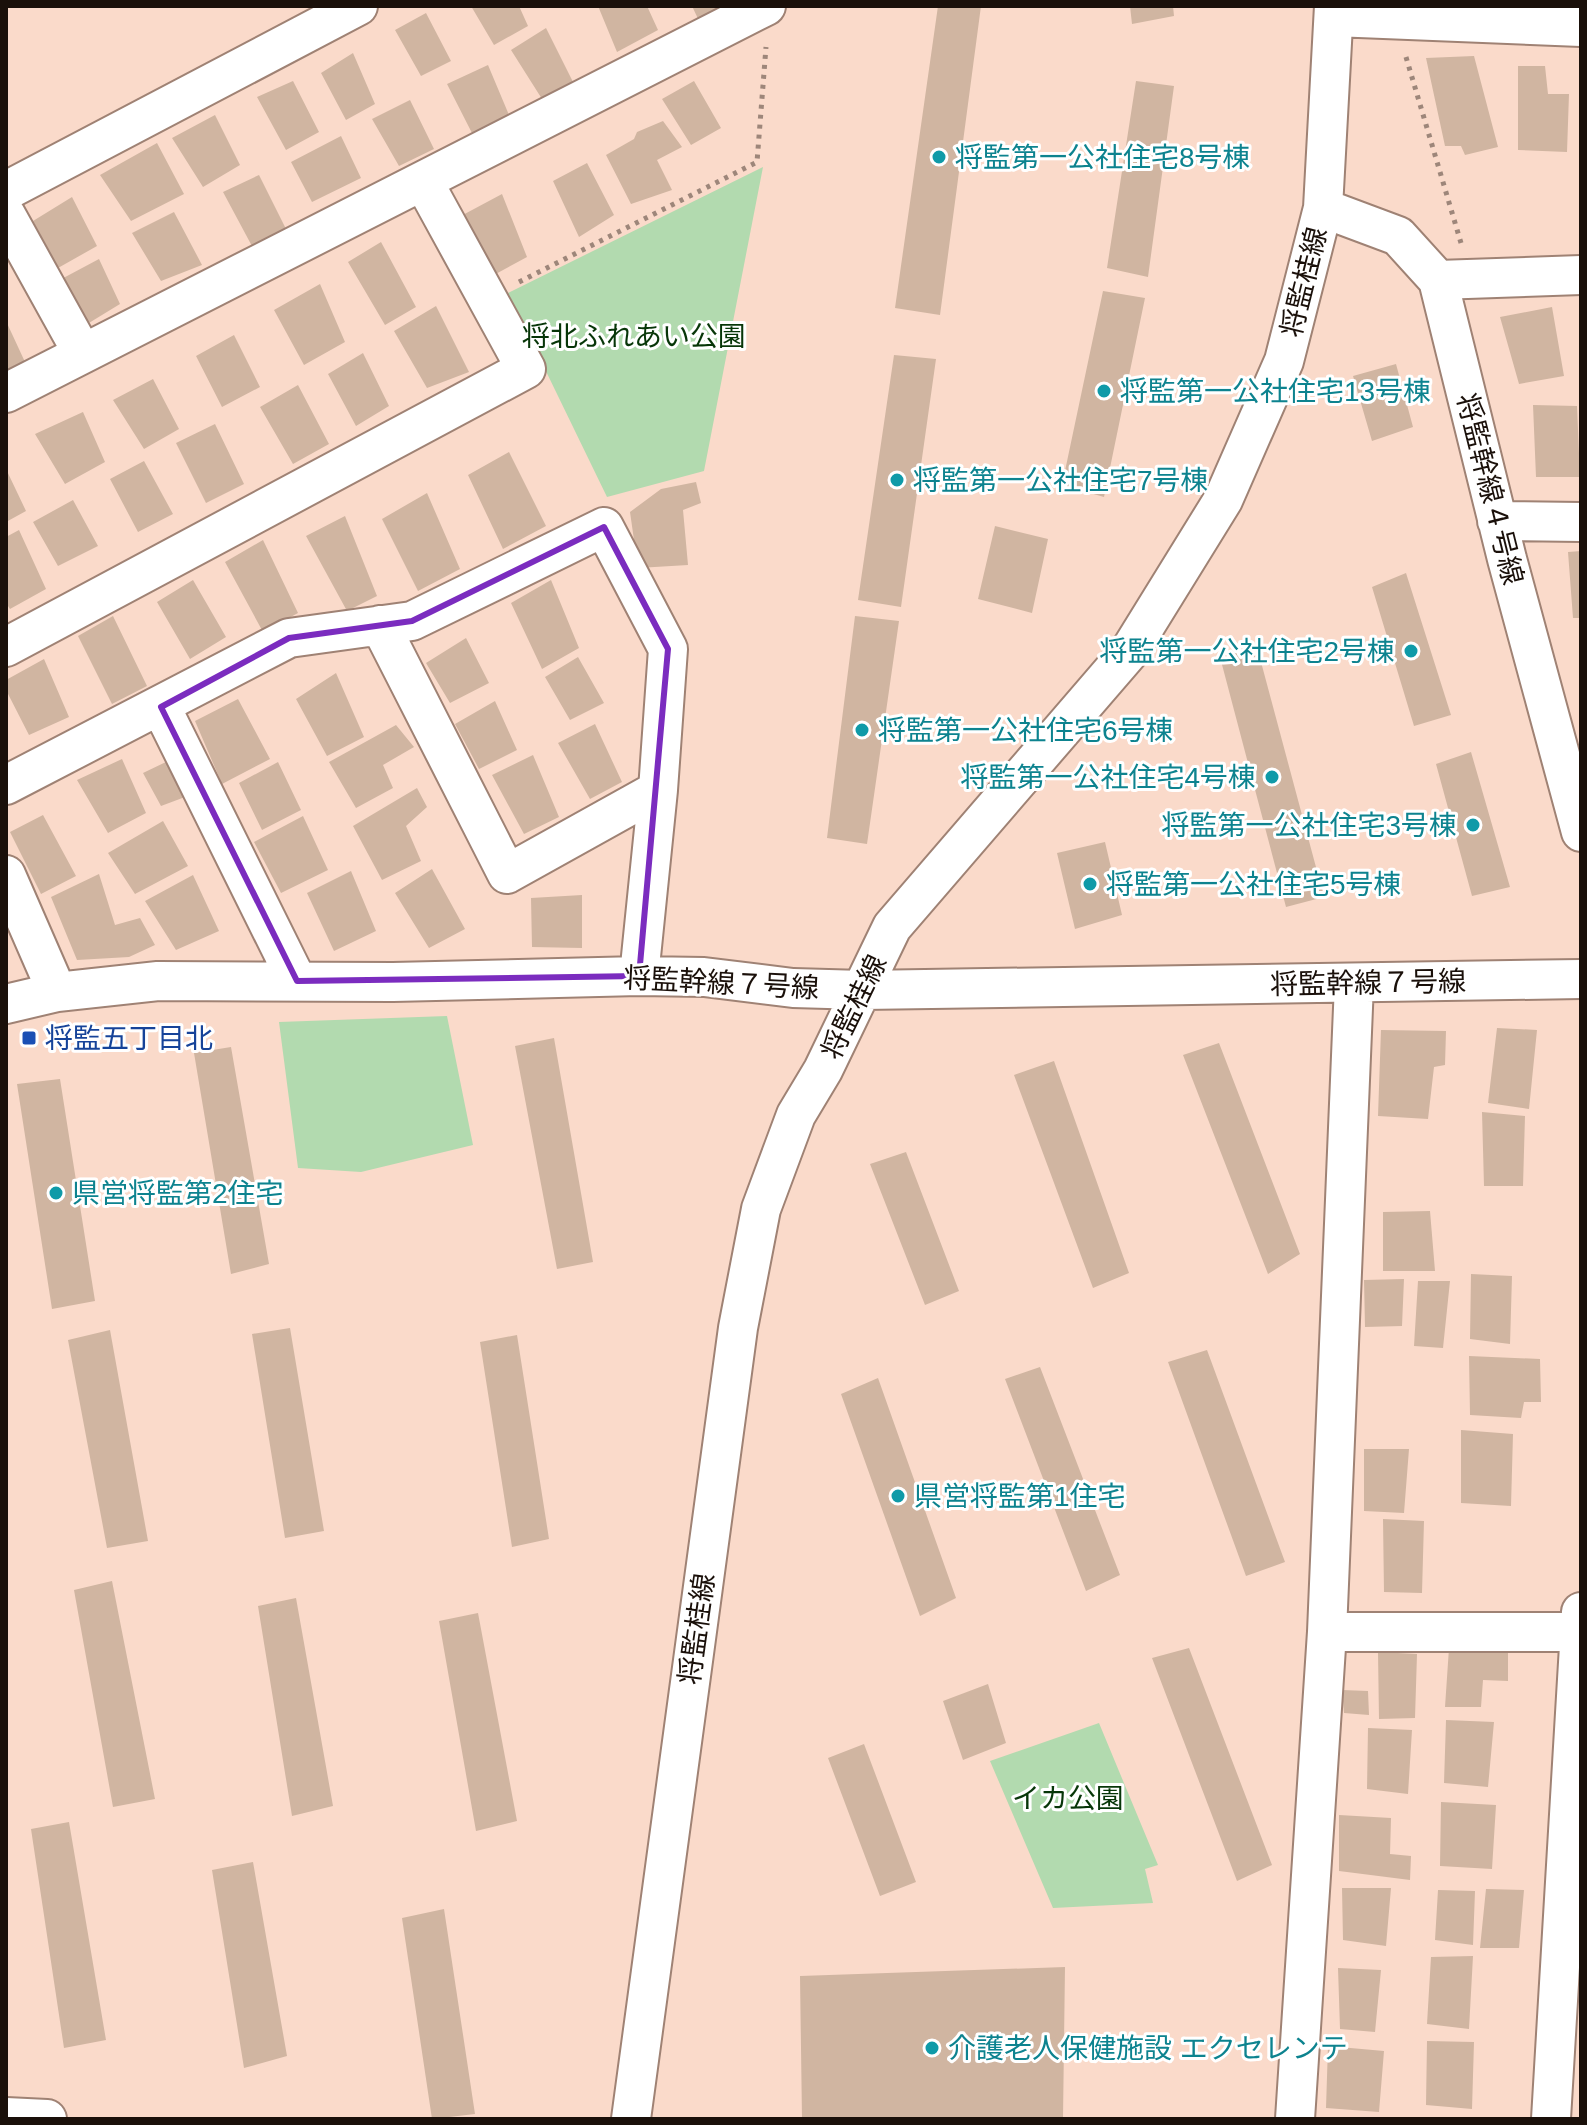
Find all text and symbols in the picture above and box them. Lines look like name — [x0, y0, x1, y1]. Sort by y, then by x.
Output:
place label: 将監第一公社住宅8号棟 — [955, 142, 1251, 173]
marker: 将監第一公社住宅8号棟 — [930, 148, 948, 166]
street label: 将監桂線 — [1275, 224, 1333, 340]
park label: 将北ふれあい公園 — [522, 321, 746, 352]
place label: 将監第一公社住宅13号棟 — [1120, 376, 1431, 407]
marker: 将監第一公社住宅13号棟 — [1095, 382, 1113, 400]
street label: 将監幹線４号線 — [1451, 390, 1529, 588]
place label: 将監第一公社住宅7号棟 — [913, 465, 1209, 496]
marker: 将監第一公社住宅7号棟 — [888, 471, 906, 489]
place label: 将監第一公社住宅2号棟 — [1099, 636, 1395, 667]
marker: 将監第一公社住宅2号棟 — [1402, 642, 1420, 660]
place label: 将監第一公社住宅6号棟 — [878, 715, 1174, 746]
marker: 将監第一公社住宅6号棟 — [853, 721, 871, 739]
place label: 将監第一公社住宅4号棟 — [960, 762, 1256, 793]
marker: 将監第一公社住宅4号棟 — [1263, 768, 1281, 786]
place label: 将監第一公社住宅3号棟 — [1161, 810, 1457, 841]
marker: 将監第一公社住宅3号棟 — [1464, 816, 1482, 834]
place label: 将監第一公社住宅5号棟 — [1106, 869, 1402, 900]
marker: 将監第一公社住宅5号棟 — [1081, 875, 1099, 893]
street label: 将監桂線 — [816, 950, 892, 1064]
street label: 将監幹線７号線 — [622, 962, 820, 1004]
street label: 将監幹線７号線 — [1270, 966, 1466, 1000]
place label: 将監五丁目北 — [45, 1023, 213, 1054]
marker: 将監五丁目北 — [20, 1029, 38, 1047]
place label: 県営将監第2住宅 — [72, 1178, 284, 1209]
marker: 県営将監第2住宅 — [47, 1184, 65, 1202]
place label: 県営将監第1住宅 — [914, 1481, 1126, 1512]
marker: 県営将監第1住宅 — [889, 1487, 907, 1505]
street label: 将監桂線 — [674, 1571, 720, 1687]
park label: イカ公園 — [1012, 1783, 1124, 1814]
place label: 介護老人保健施設 エクセレンテ — [948, 2033, 1348, 2064]
marker: 介護老人保健施設 エクセレンテ — [923, 2039, 941, 2057]

